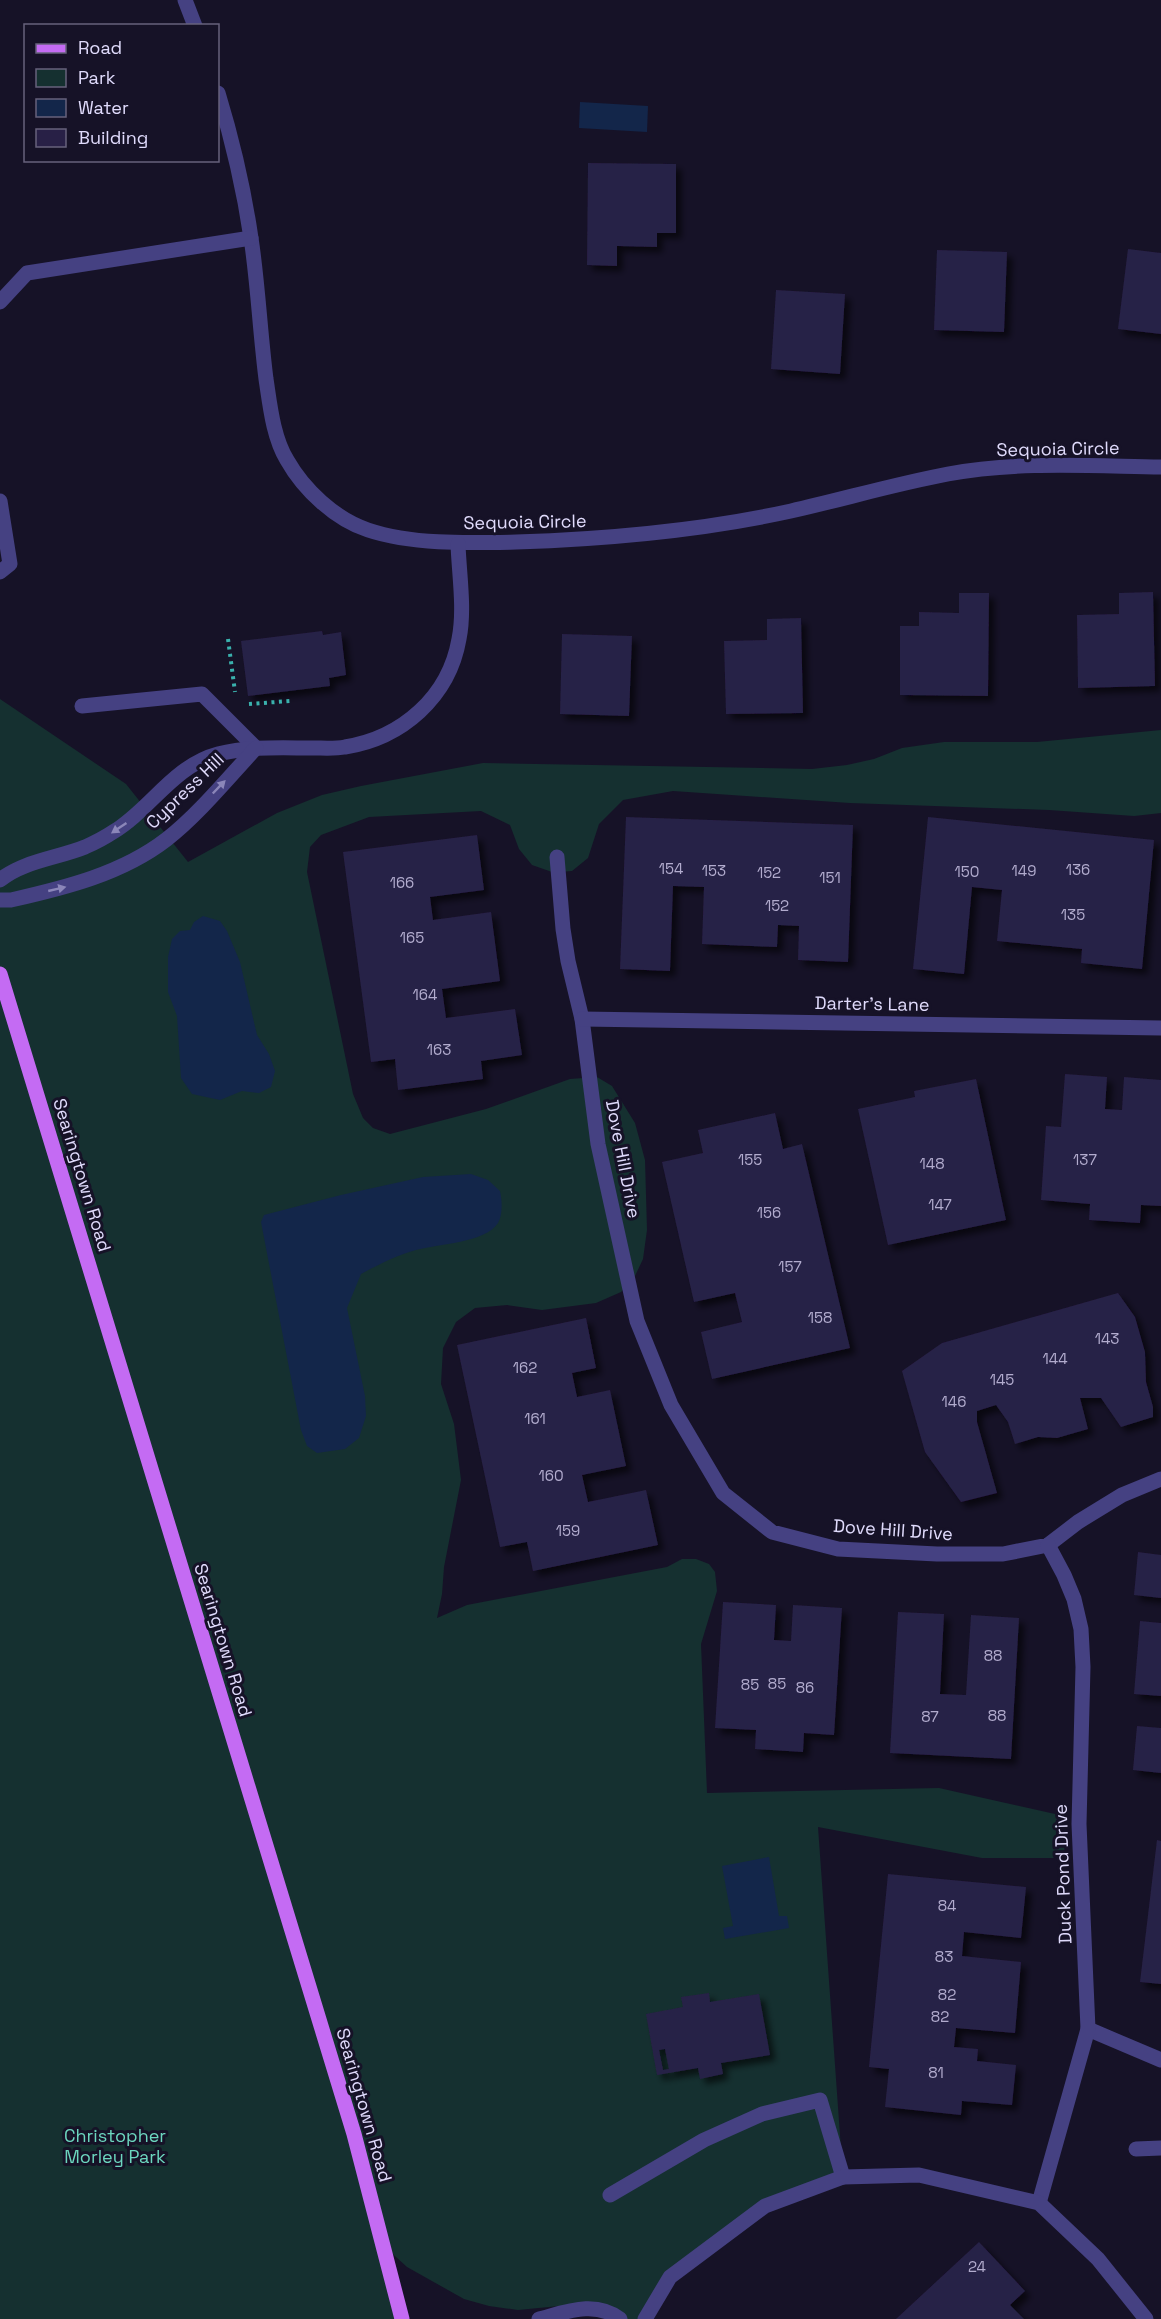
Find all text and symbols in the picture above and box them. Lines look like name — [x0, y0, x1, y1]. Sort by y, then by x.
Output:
legend — [24, 24, 219, 162]
text: Road — [78, 36, 122, 59]
text: Park — [78, 66, 116, 89]
text: Water — [78, 96, 129, 119]
text: Building — [78, 126, 148, 149]
street label: Sequoia Circle — [996, 436, 1120, 461]
street label: Sequoia Circle — [463, 509, 587, 534]
street label: Cypress Hill — [141, 748, 229, 834]
one-way arrow — [212, 779, 226, 794]
one-way arrow — [111, 822, 127, 833]
house number: 154 — [659, 859, 683, 878]
house number: 136 — [1066, 860, 1090, 879]
house number: 153 — [702, 861, 726, 880]
house number: 149 — [1012, 861, 1036, 880]
house number: 150 — [955, 862, 979, 881]
house number: 152 — [757, 863, 781, 882]
house number: 151 — [819, 868, 841, 887]
house number: 166 — [390, 873, 414, 892]
one-way arrow — [48, 884, 67, 894]
house number: 152 — [765, 896, 789, 915]
house number: 135 — [1061, 905, 1085, 924]
house number: 165 — [400, 928, 424, 947]
house number: 164 — [413, 985, 437, 1004]
street label: Darter's Lane — [814, 991, 930, 1016]
house number: 163 — [427, 1040, 451, 1059]
street label: Searingtown Road — [48, 1095, 117, 1254]
street label: Dove Hill Drive — [601, 1098, 646, 1220]
house number: 155 — [738, 1150, 762, 1169]
house number: 137 — [1073, 1150, 1097, 1169]
house number: 148 — [920, 1154, 945, 1173]
house number: 147 — [928, 1195, 952, 1214]
house number: 156 — [757, 1203, 781, 1222]
house number: 157 — [778, 1257, 802, 1276]
house number: 158 — [808, 1308, 832, 1327]
house number: 143 — [1095, 1329, 1119, 1348]
house number: 144 — [1042, 1349, 1068, 1368]
house number: 162 — [513, 1358, 537, 1377]
house number: 145 — [990, 1370, 1014, 1389]
house number: 146 — [942, 1392, 966, 1411]
house number: 161 — [524, 1409, 546, 1428]
house number: 160 — [538, 1466, 564, 1485]
street label: Dove Hill Drive — [832, 1514, 954, 1545]
house number: 159 — [556, 1521, 580, 1540]
street label: Searingtown Road — [189, 1560, 258, 1719]
house number: 88 — [984, 1646, 1002, 1665]
house number: 85 — [768, 1674, 786, 1693]
house number: 85 — [741, 1675, 759, 1694]
house number: 86 — [796, 1678, 814, 1697]
house number: 88 — [988, 1706, 1006, 1725]
house number: 87 — [921, 1707, 939, 1726]
street label: Duck Pond Drive — [1049, 1804, 1076, 1944]
house number: 84 — [938, 1896, 956, 1915]
house number: 83 — [935, 1947, 953, 1966]
house number: 82 — [938, 1985, 956, 2004]
house number: 82 — [931, 2007, 949, 2026]
street label: Searingtown Road — [332, 2025, 397, 2184]
house number: 81 — [928, 2063, 944, 2082]
park label: Christopher Morley Park — [64, 2124, 166, 2168]
house number: 24 — [968, 2257, 986, 2276]

